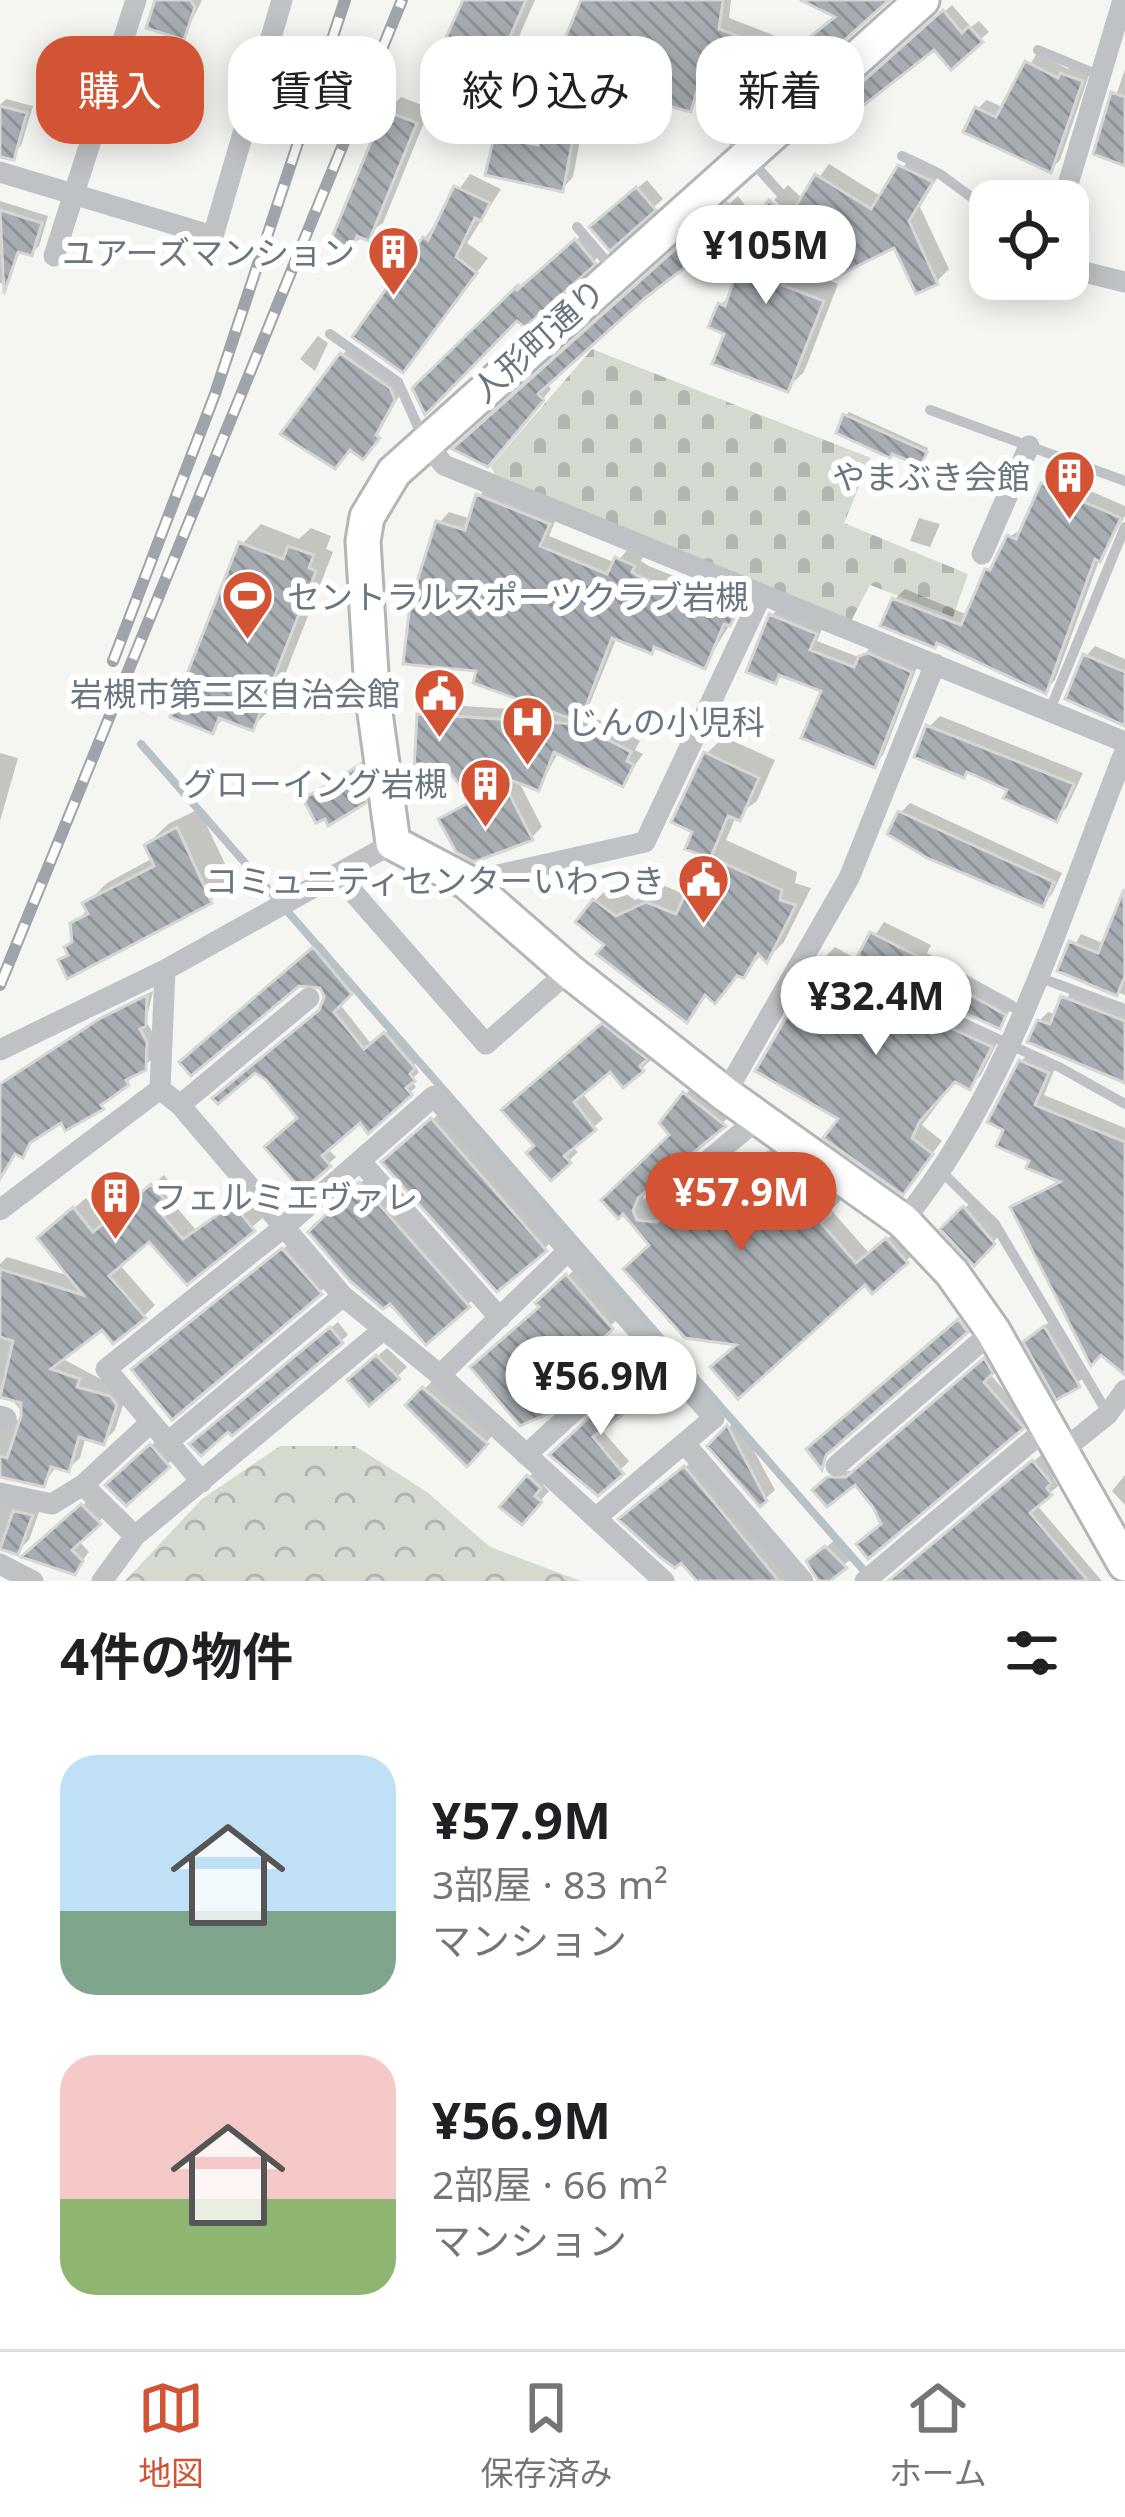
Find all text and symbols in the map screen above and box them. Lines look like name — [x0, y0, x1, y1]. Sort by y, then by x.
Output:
chip: 購入 — [36, 36, 204, 144]
chip: 賃貸 — [228, 36, 396, 144]
chip: 絞り込み — [420, 36, 672, 144]
chip: 新着 — [696, 36, 864, 144]
map controls — [969, 180, 1089, 300]
button: locate — [969, 180, 1089, 300]
pin: ¥105M — [682, 205, 850, 307]
text: ¥105M — [703, 217, 829, 270]
building icon: ユアーズマンション — [366, 224, 422, 298]
place label: ユアーズマンション — [62, 230, 355, 275]
street label: 人形町通り — [462, 268, 614, 412]
building icon: やまぶき会館 — [1041, 448, 1097, 522]
place label: やまぶき会館 — [832, 454, 1030, 499]
sports icon: セントラルスポーツクラブ岩槻 — [220, 568, 276, 642]
place label: セントラルスポーツクラブ岩槻 — [287, 574, 748, 619]
public building icon: 岩槻市第二区自治会館 — [411, 665, 467, 739]
place label: 岩槻市第二区自治会館 — [70, 671, 400, 716]
hospital icon: じんの小児科 — [500, 693, 556, 767]
place label: じんの小児科 — [567, 699, 765, 744]
building icon: グローイング岩槻 — [458, 755, 514, 829]
place label: グローイング岩槻 — [183, 761, 447, 806]
public building icon: コミュニティセンターいわつき — [676, 852, 732, 926]
place label: コミュニティセンターいわつき — [205, 858, 665, 903]
pin: ¥32.4M — [778, 956, 974, 1058]
text: ¥32.4M — [808, 968, 944, 1021]
pin: ¥57.9M — [643, 1152, 839, 1254]
text: ¥57.9M — [673, 1164, 809, 1217]
building icon: フェルミエヴァレ — [87, 1168, 143, 1242]
place label: フェルミエヴァレ — [154, 1174, 418, 1219]
pin: ¥56.9M — [503, 1336, 699, 1438]
text: ¥56.9M — [533, 1348, 669, 1401]
text: 4件の物件 — [60, 1620, 293, 1690]
icon: filters — [999, 1620, 1065, 1686]
text: ¥57.9M — [432, 1784, 611, 1854]
icon: home — [156, 1803, 300, 1947]
text: 3部屋 · 83 m² — [432, 1857, 668, 1910]
text: マンション — [432, 1913, 627, 1966]
text: ¥56.9M — [432, 2084, 611, 2154]
icon: home — [156, 2103, 300, 2247]
text: 2部屋 · 66 m² — [432, 2157, 668, 2210]
text: マンション — [432, 2213, 627, 2266]
tab: 地図 — [138, 2375, 204, 2495]
tab: 保存済み — [480, 2375, 612, 2495]
tab: ホーム — [889, 2375, 987, 2495]

